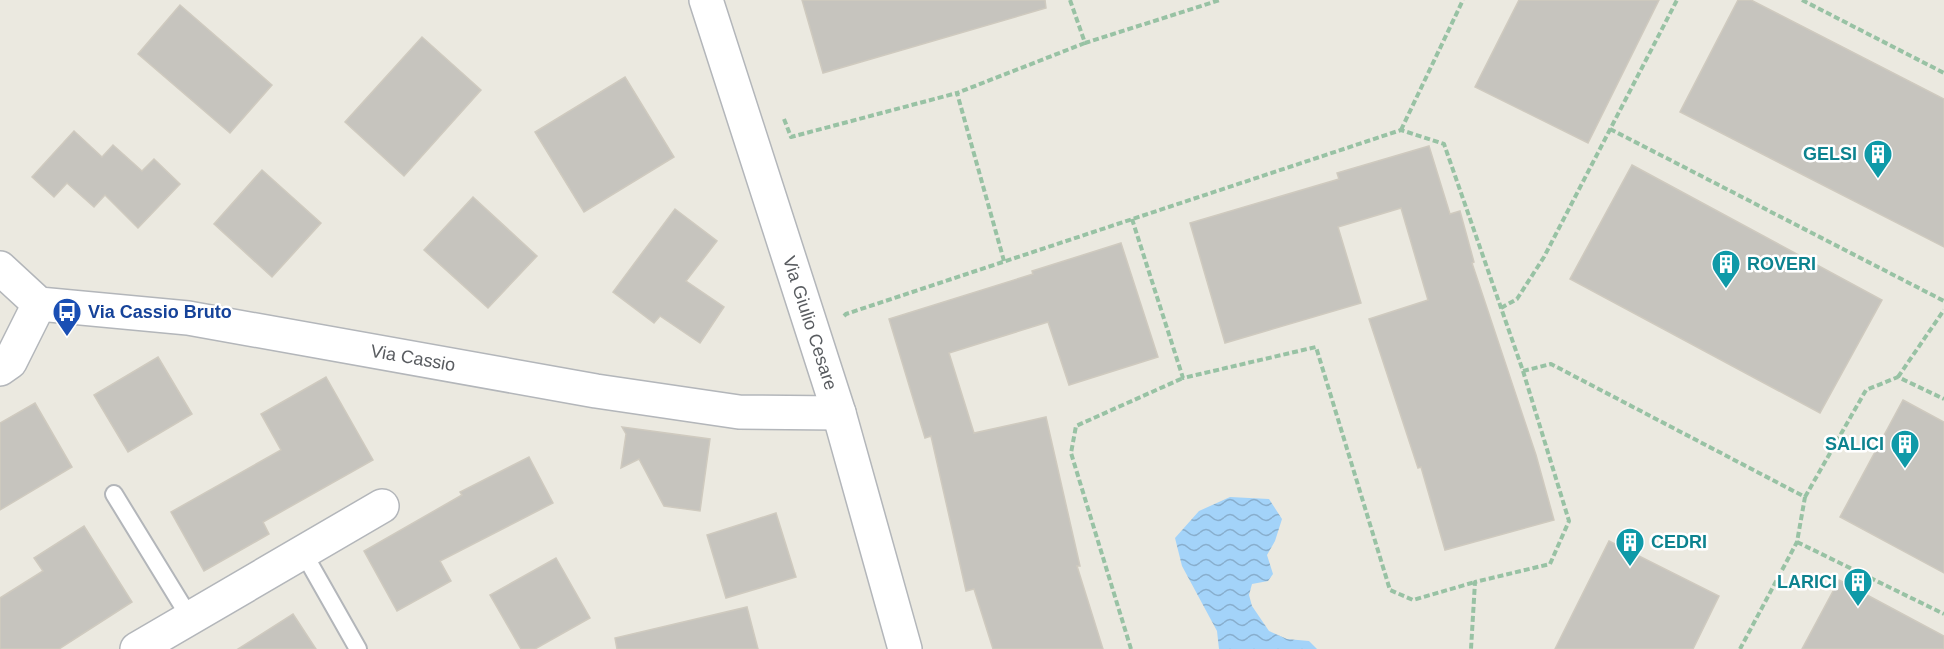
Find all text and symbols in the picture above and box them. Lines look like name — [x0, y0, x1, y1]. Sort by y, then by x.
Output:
building icon: GELSI — [1862, 138, 1894, 180]
place label: GELSI — [1803, 144, 1857, 164]
building icon: ROVERI — [1710, 248, 1742, 290]
street label: Via Giulio Cesare — [779, 253, 841, 393]
place label: ROVERI — [1747, 254, 1816, 274]
bus stop icon: Via Cassio Bruto — [51, 296, 83, 338]
place label: Via Cassio Bruto — [88, 302, 232, 322]
street label: Via Cassio — [369, 341, 457, 375]
building icon: SALICI — [1889, 428, 1921, 470]
place label: SALICI — [1825, 434, 1884, 454]
building icon: CEDRI — [1614, 526, 1646, 568]
place label: CEDRI — [1651, 532, 1707, 552]
building icon: LARICI — [1842, 566, 1874, 608]
place label: LARICI — [1777, 572, 1837, 592]

